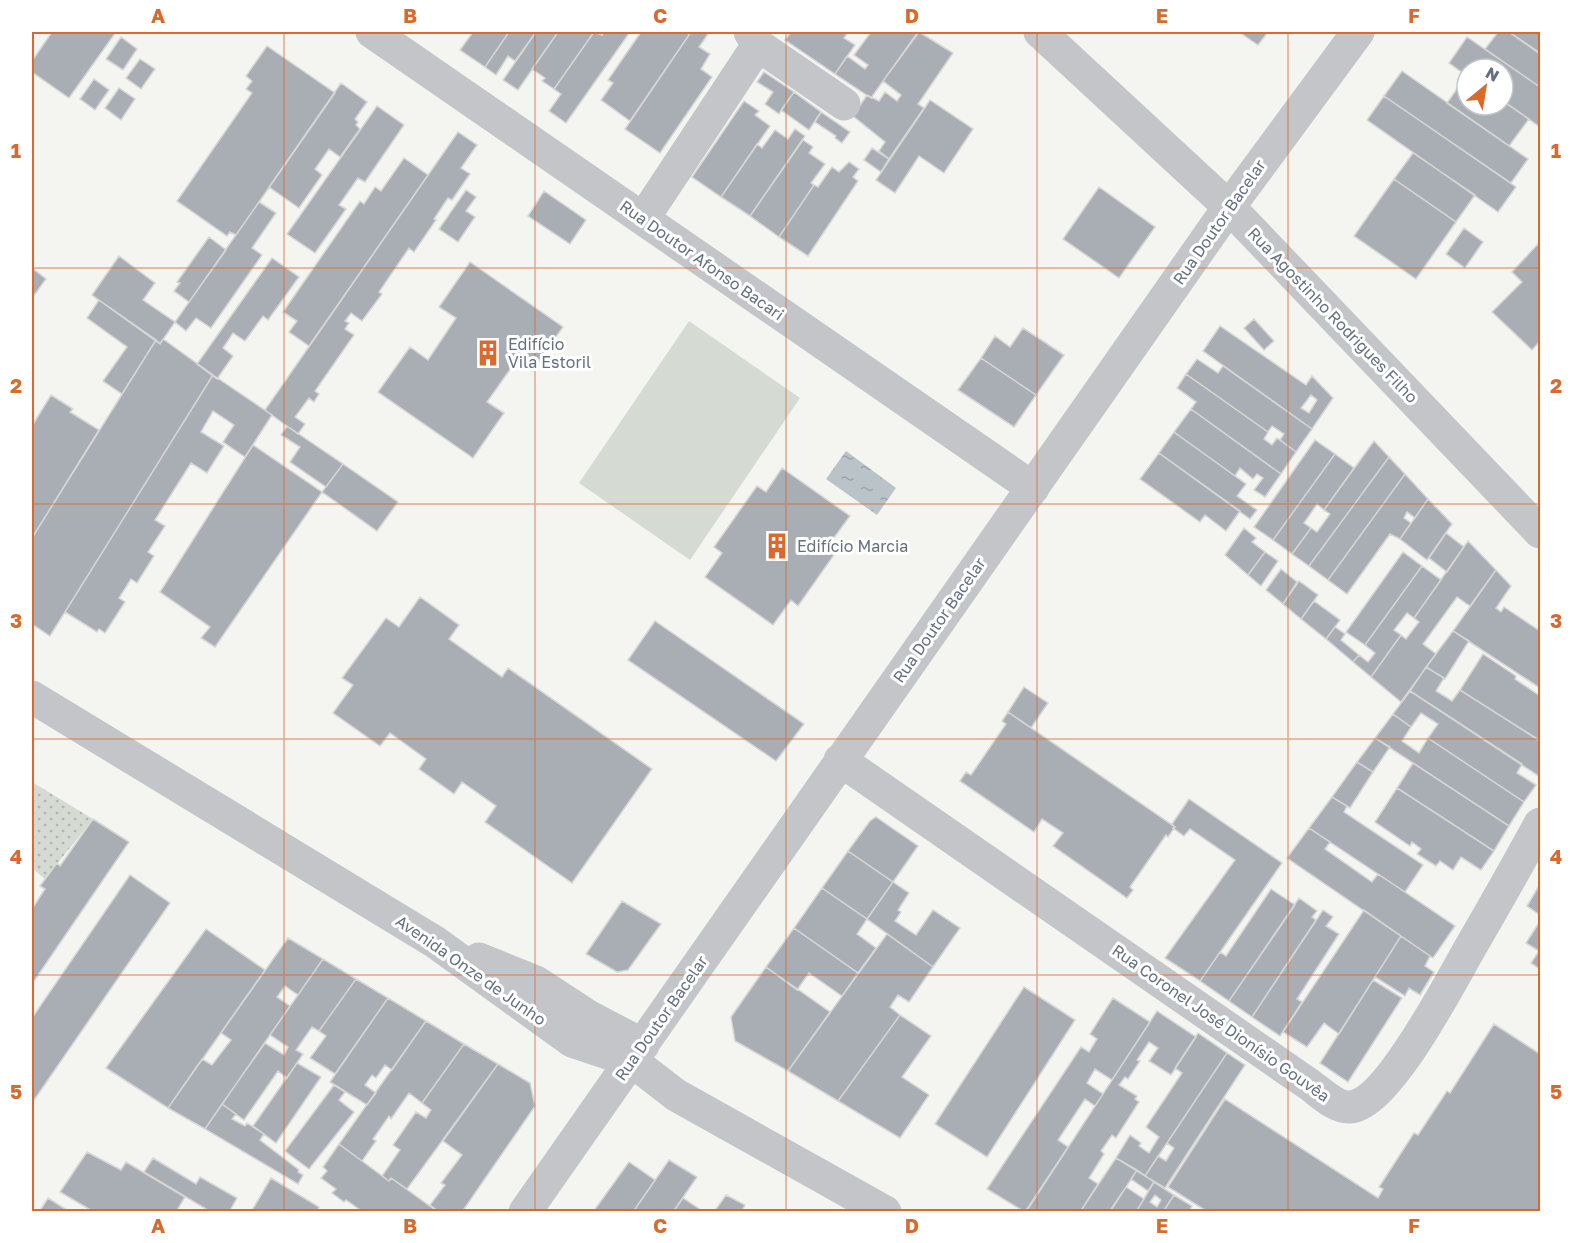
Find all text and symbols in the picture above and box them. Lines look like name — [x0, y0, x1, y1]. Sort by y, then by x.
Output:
text: A — [151, 3, 165, 27]
text: B — [403, 3, 417, 27]
text: C — [653, 3, 667, 27]
text: D — [905, 3, 919, 27]
text: E — [1156, 3, 1168, 27]
text: F — [1408, 3, 1420, 27]
north arrow — [1455, 57, 1515, 117]
text: N — [1482, 62, 1503, 86]
text: 1 — [11, 138, 21, 162]
text: 1 — [1551, 138, 1561, 162]
street label: Rua Doutor Bacelar — [1168, 156, 1270, 288]
street label: Rua Doutor Afonso Bacari — [616, 196, 788, 324]
street label: Rua Agostinho Rodrigues Filho — [1244, 223, 1422, 407]
place label: Edifício Vila Estoril — [508, 334, 591, 372]
building icon: Edifício Vila Estoril — [473, 338, 503, 368]
text: 2 — [10, 373, 22, 397]
text: 2 — [1550, 373, 1562, 397]
building icon: Edifício Marcia — [762, 531, 792, 561]
place label: Edifício Marcia — [797, 536, 908, 556]
street label: Rua Doutor Bacelar — [888, 554, 990, 686]
text: 3 — [10, 608, 22, 632]
text: 3 — [1550, 608, 1562, 632]
text: 4 — [10, 844, 22, 868]
text: 4 — [1550, 844, 1562, 868]
street label: Avenida Onze de Junho — [392, 911, 550, 1029]
street label: Rua Coronel José Dionísio Gouvêa — [1108, 940, 1334, 1106]
street label: Rua Doutor Bacelar — [610, 952, 712, 1084]
text: 5 — [10, 1079, 22, 1103]
text: 5 — [1550, 1079, 1562, 1103]
text: A — [151, 1213, 165, 1237]
text: B — [403, 1213, 417, 1237]
text: C — [653, 1213, 667, 1237]
text: D — [905, 1213, 919, 1237]
text: E — [1156, 1213, 1168, 1237]
text: F — [1408, 1213, 1420, 1237]

